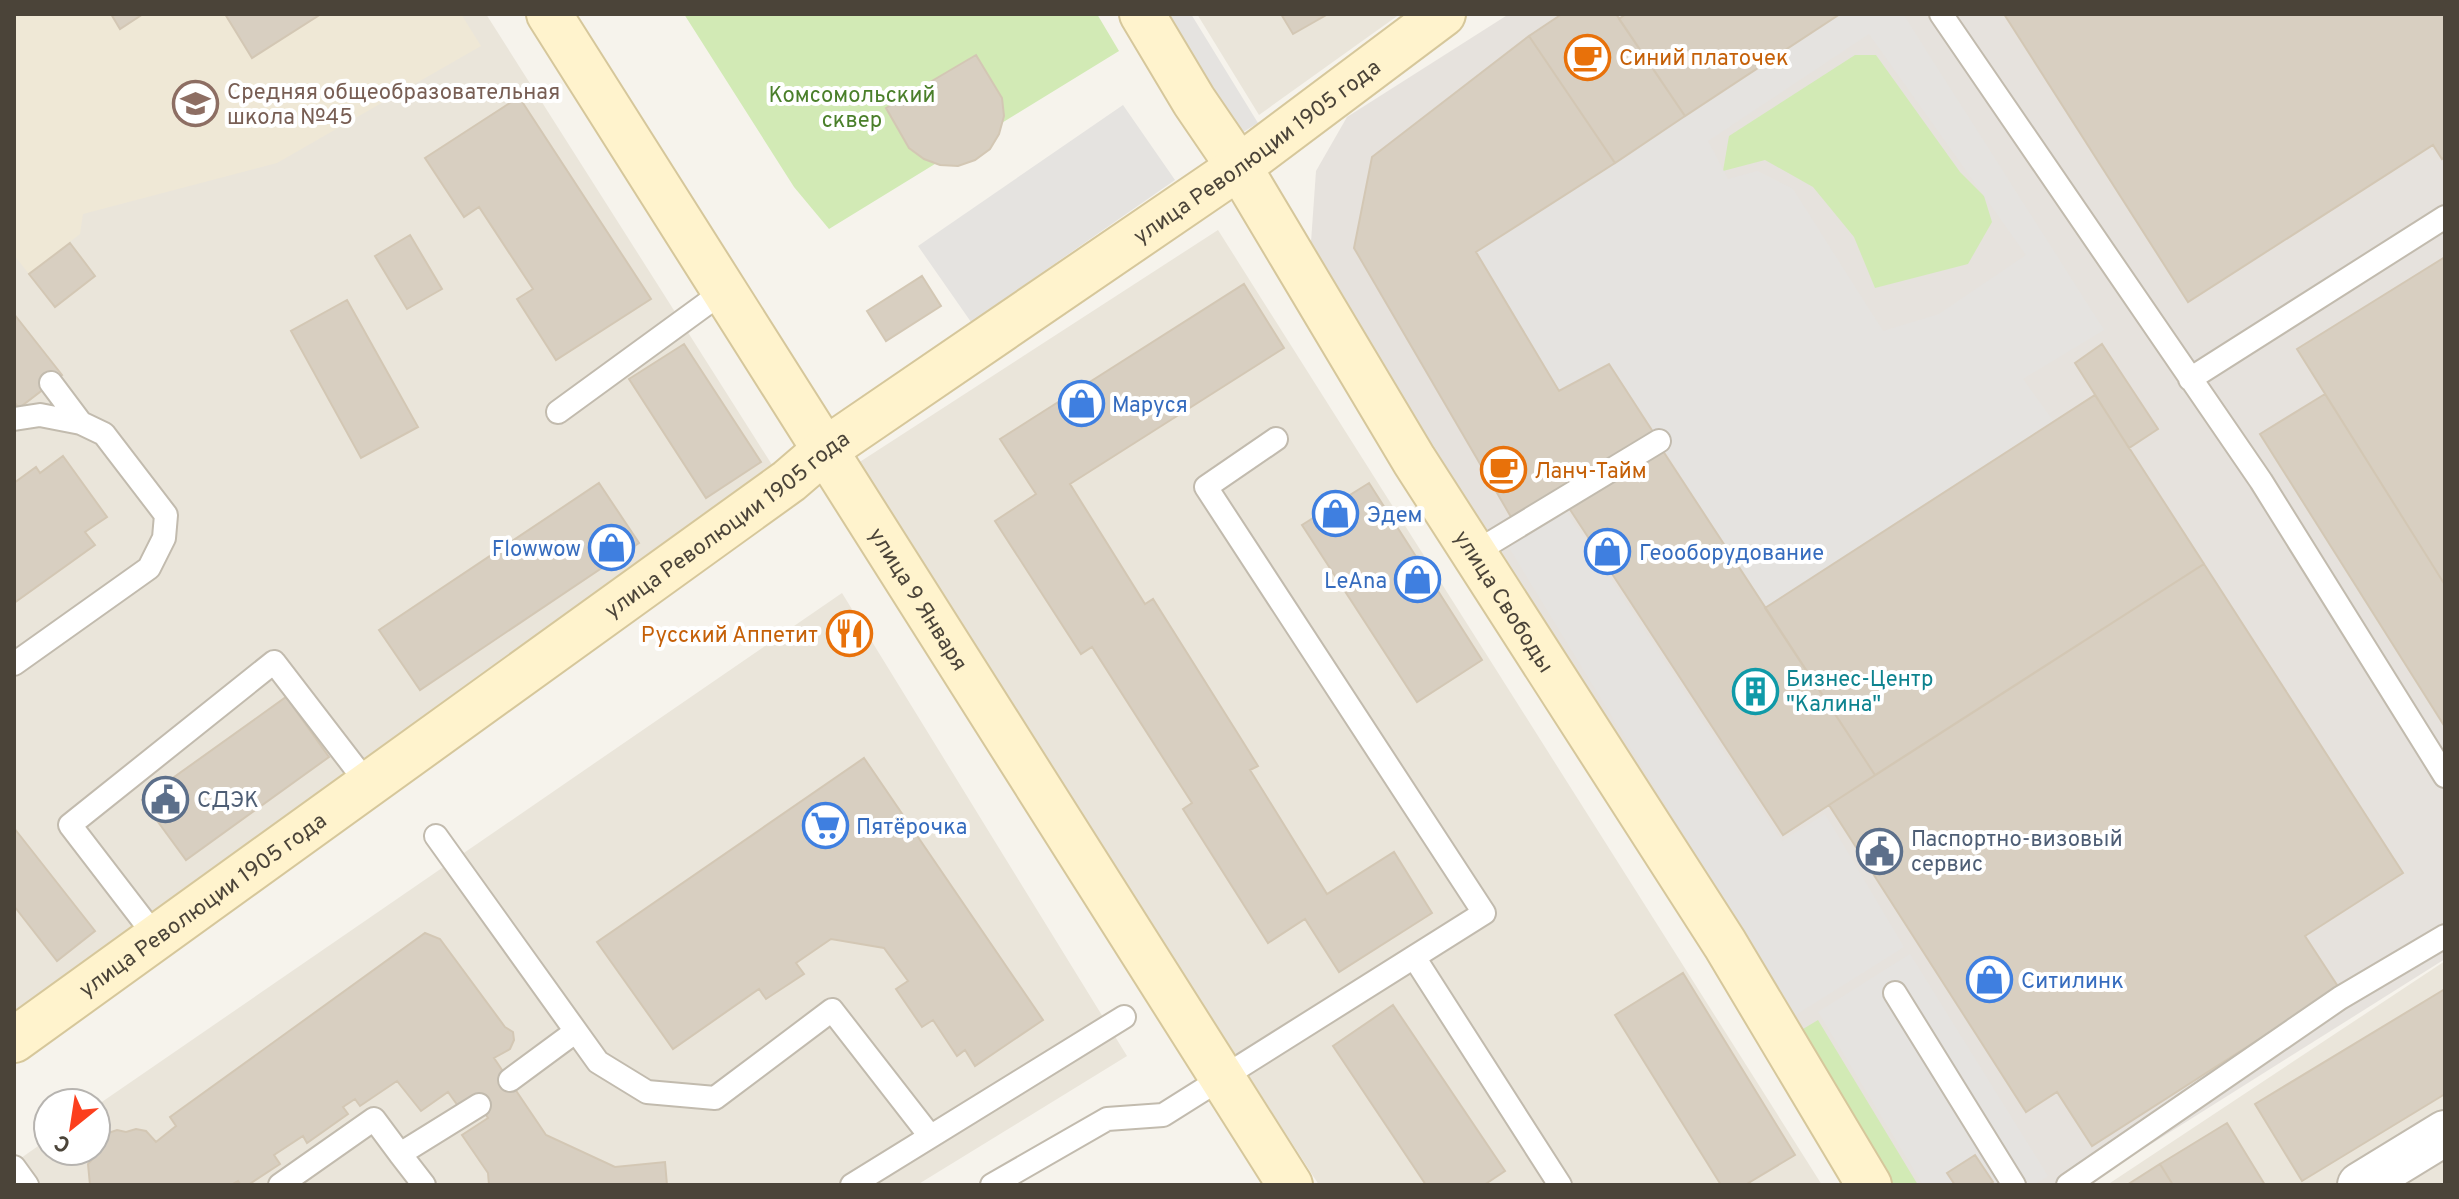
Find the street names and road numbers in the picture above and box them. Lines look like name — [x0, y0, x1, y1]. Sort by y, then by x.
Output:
street label: улица Революции 1905 года — [1129, 55, 1387, 251]
street label: улица Революции 1905 года — [600, 426, 856, 625]
street label: улица 9 Января — [862, 523, 972, 677]
street label: улица Свободы — [1447, 526, 1558, 679]
street label: улица Революции 1905 года — [75, 808, 333, 1005]

